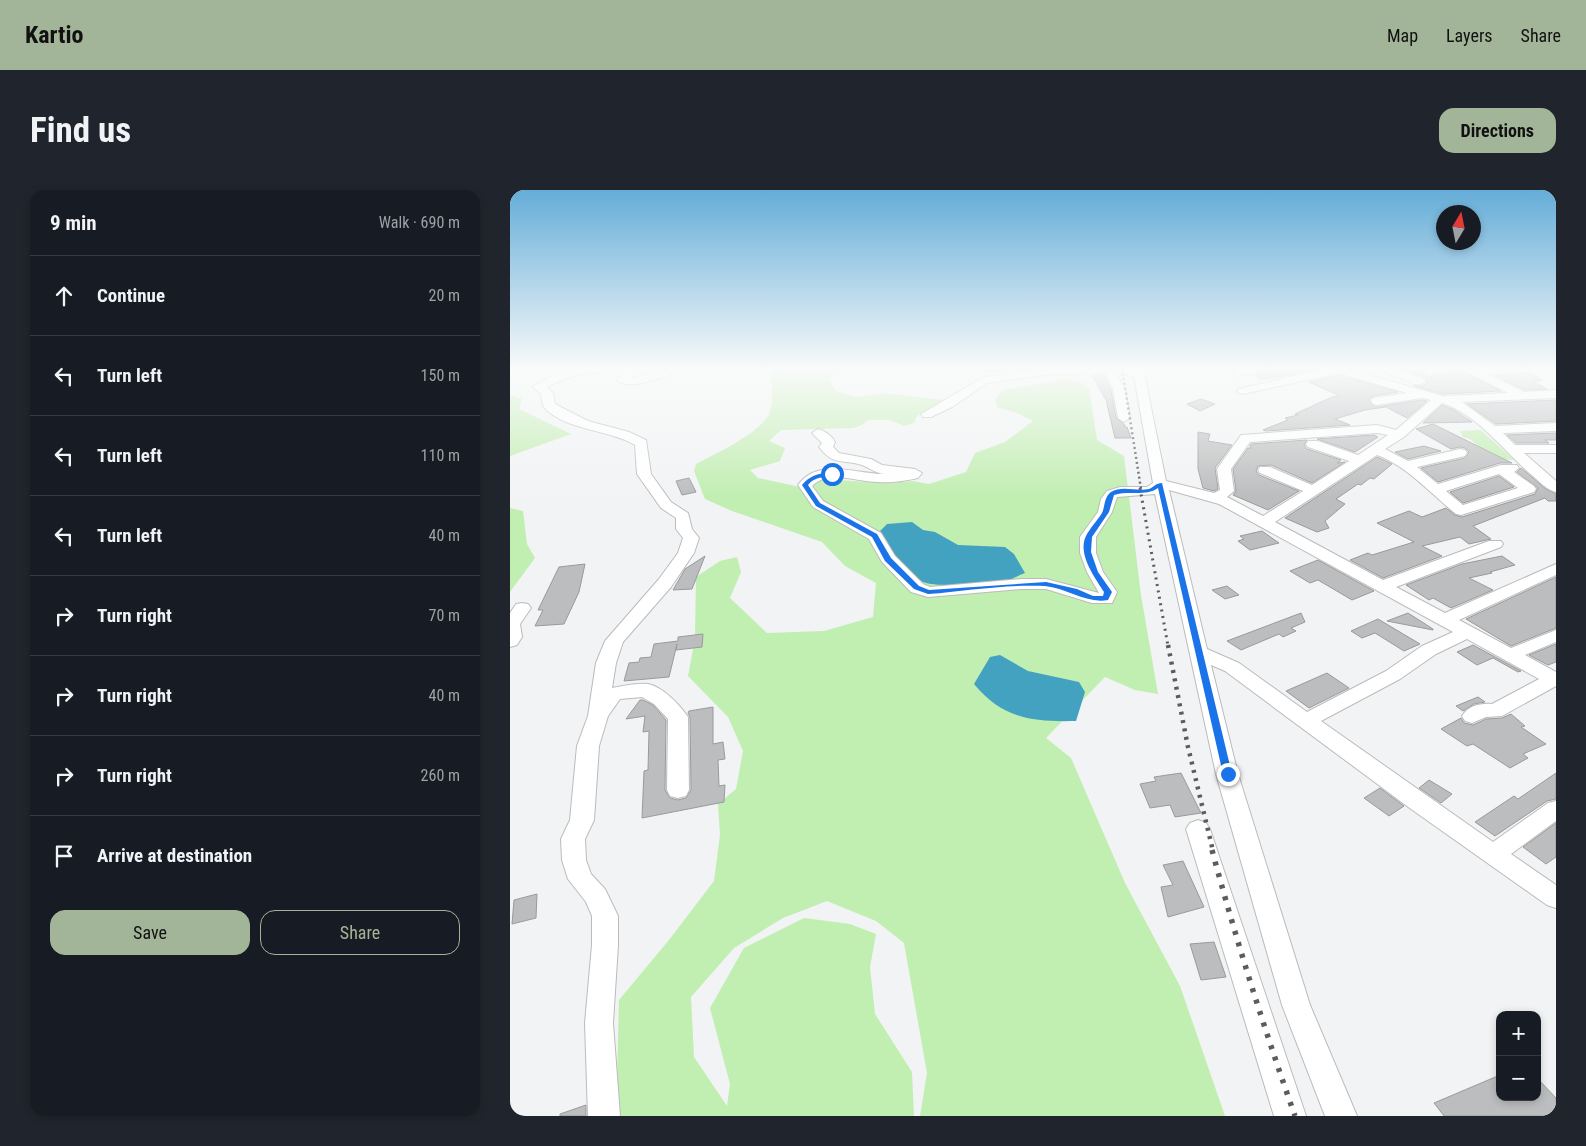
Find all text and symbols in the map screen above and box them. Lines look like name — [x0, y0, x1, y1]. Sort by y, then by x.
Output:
text: Kartio — [25, 21, 83, 49]
text: Map — [1387, 25, 1418, 46]
text: Layers — [1446, 25, 1493, 46]
text: Share — [1521, 25, 1561, 46]
button: Directions — [1439, 108, 1556, 153]
text: Find us — [30, 110, 131, 151]
north arrow — [1436, 205, 1481, 250]
text: 9 min — [50, 211, 97, 235]
text: Walk · 690 m — [379, 213, 460, 232]
icon: ahead — [50, 282, 78, 310]
text: Continue — [97, 284, 165, 307]
text: 20 m — [428, 286, 460, 305]
icon: left — [50, 362, 78, 390]
text: Turn left — [97, 364, 162, 387]
text: 150 m — [421, 366, 460, 385]
icon: left — [50, 442, 78, 470]
text: Turn left — [97, 444, 162, 467]
text: 110 m — [421, 446, 460, 465]
route start — [821, 463, 844, 486]
icon: left — [50, 522, 78, 550]
text: Turn left — [97, 524, 162, 547]
text: 40 m — [428, 526, 460, 545]
icon: right — [50, 602, 78, 630]
text: Turn right — [97, 604, 172, 627]
text: 70 m — [428, 606, 460, 625]
icon: right — [50, 682, 78, 710]
text: Turn right — [97, 684, 172, 707]
text: 40 m — [428, 686, 460, 705]
icon: right — [50, 762, 78, 790]
route end — [1217, 763, 1240, 786]
text: Turn right — [97, 764, 172, 787]
text: 260 m — [421, 766, 460, 785]
icon: arrive — [50, 842, 78, 870]
text: Arrive at destination — [97, 844, 252, 867]
button: Save — [50, 910, 250, 955]
button: Share — [260, 910, 460, 955]
map controls — [1496, 1011, 1541, 1101]
button: + — [1496, 1011, 1541, 1056]
button: − — [1496, 1056, 1541, 1101]

